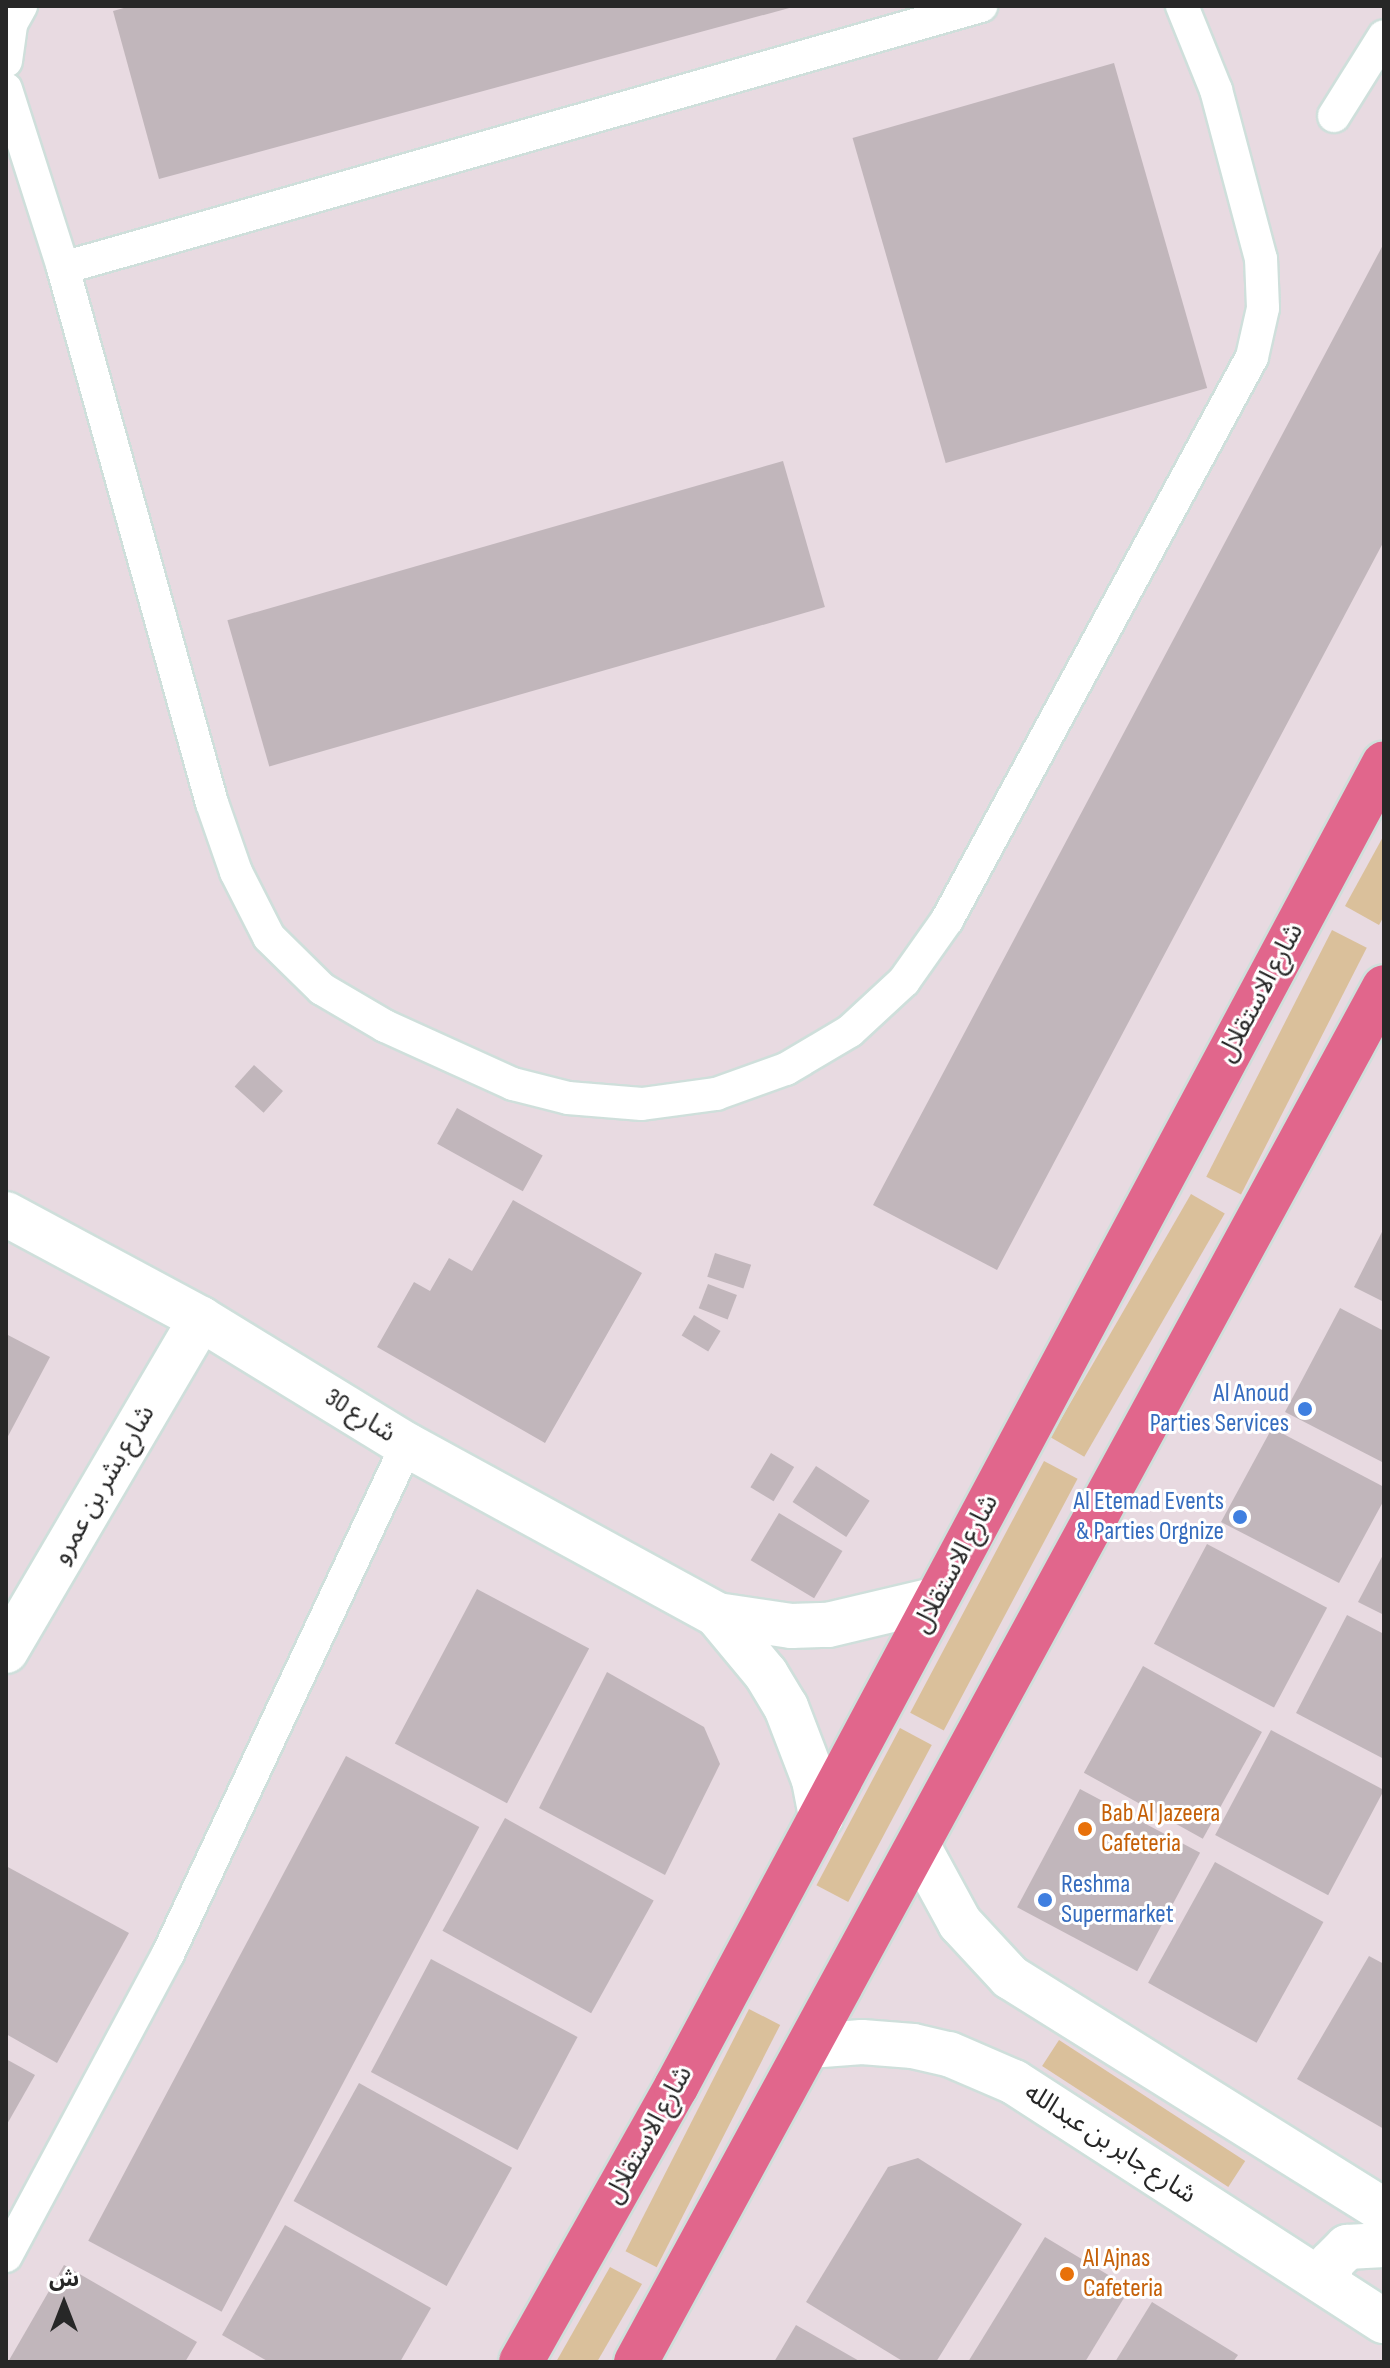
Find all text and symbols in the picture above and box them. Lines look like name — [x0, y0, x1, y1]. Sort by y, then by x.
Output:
street label: شارع الاستقلال — [1211, 918, 1311, 1068]
place label: Al Anoud Parties Services — [1150, 1378, 1289, 1440]
street label: شارع 30 — [319, 1382, 401, 1450]
street label: شارع بشر بن عمرو — [46, 1400, 162, 1570]
marker: Al Anoud Parties Services — [1296, 1400, 1314, 1418]
place label: Al Etemad Events & Parties Orgnize — [1074, 1486, 1224, 1548]
street label: شارع الاستقلال — [906, 1489, 1006, 1639]
marker: Al Etemad Events & Parties Orgnize — [1231, 1508, 1249, 1526]
place label: Bab Al Jazeera Cafeteria — [1101, 1798, 1220, 1860]
marker: Bab Al Jazeera Cafeteria — [1076, 1820, 1094, 1838]
place label: Reshma Supermarket — [1061, 1869, 1174, 1930]
marker: Reshma Supermarket — [1036, 1891, 1054, 1909]
street label: شارع الاستقلال — [598, 2061, 700, 2209]
street label: شارع جابر بن عبدالله — [1018, 2077, 1202, 2211]
place label: Al Ajnas Cafeteria — [1083, 2243, 1163, 2304]
north arrow — [24, 2264, 104, 2344]
marker: Al Ajnas Cafeteria — [1058, 2265, 1076, 2283]
text: ش — [49, 2266, 79, 2293]

